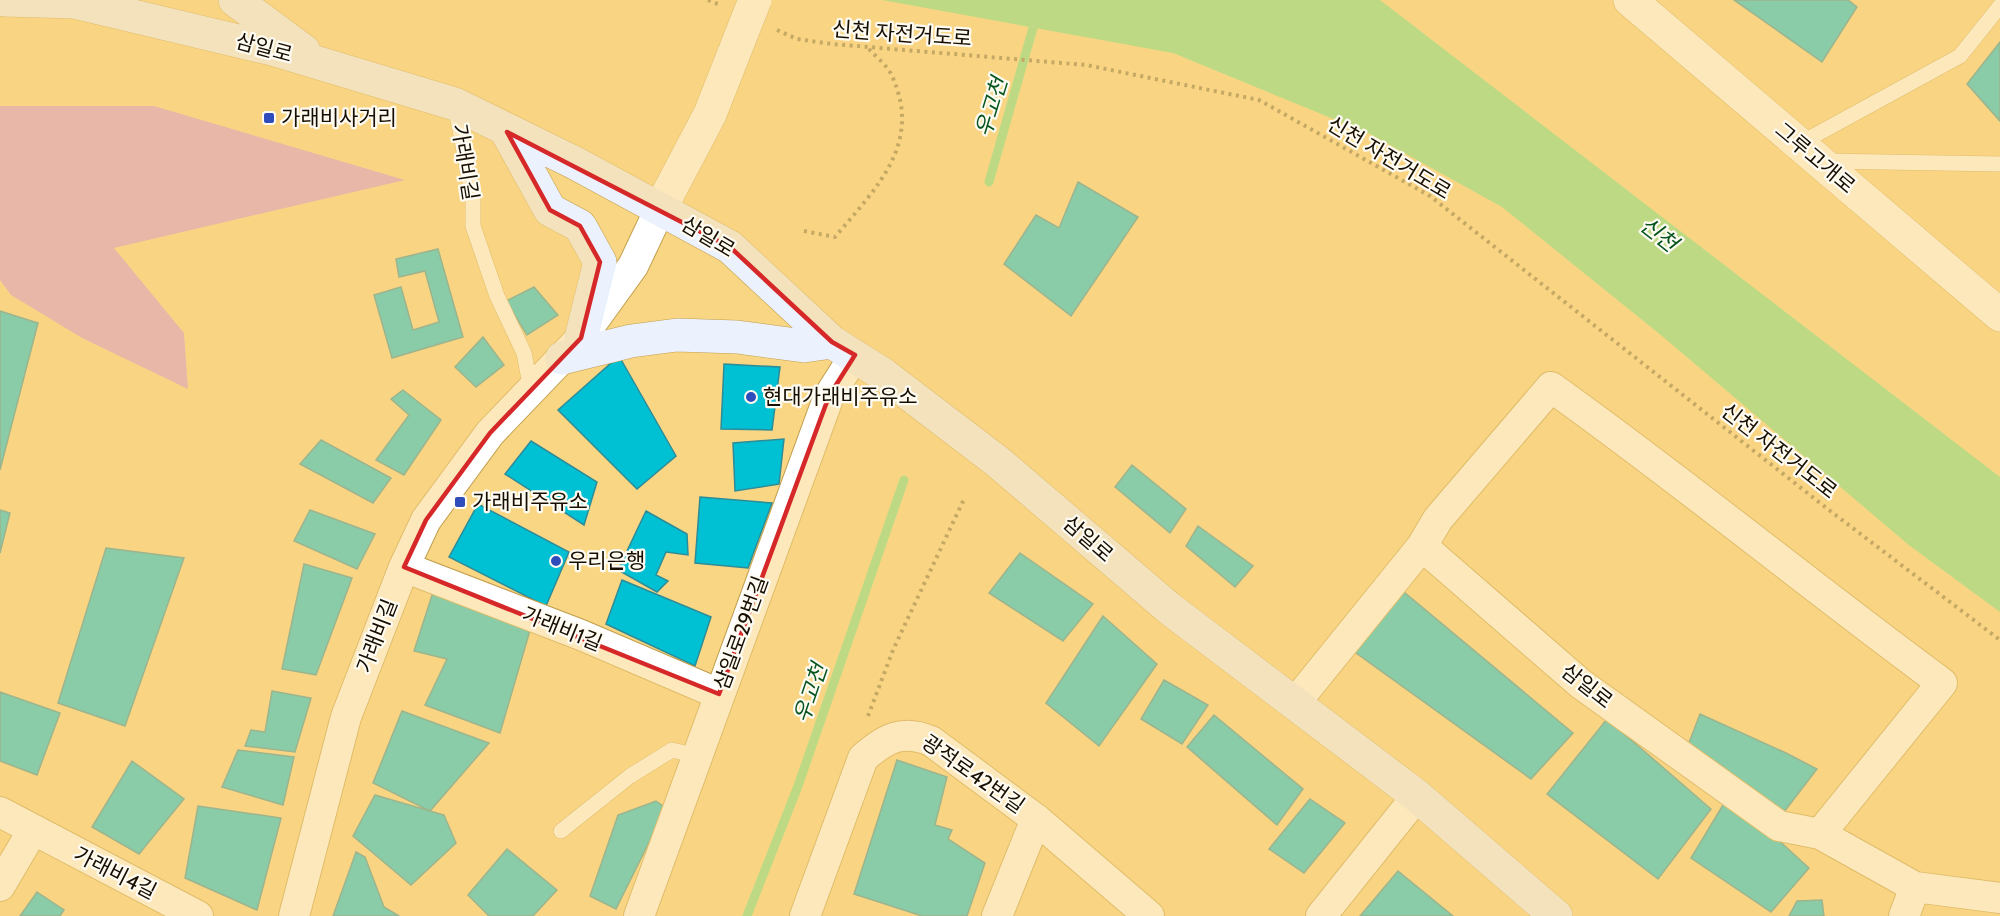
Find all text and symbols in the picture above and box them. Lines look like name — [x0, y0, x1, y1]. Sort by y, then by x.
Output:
street label: 신천 자전거도로 — [831, 16, 973, 51]
street label: 삼일로 — [233, 28, 295, 67]
water label: 우고천 — [970, 72, 1014, 140]
place label: 가래비사거리 — [281, 105, 397, 130]
marker: 가래비사거리 — [262, 111, 276, 125]
street label: 신천 자전거도로 — [1323, 111, 1456, 204]
street label: 그루고개로 — [1770, 117, 1860, 198]
street label: 가래비길 — [447, 122, 484, 202]
street label: 삼일로 — [677, 211, 740, 262]
water label: 신천 — [1634, 211, 1685, 259]
place label: 현대가래비주유소 — [763, 384, 918, 409]
marker: 현대가래비주유소 — [744, 390, 758, 404]
street label: 신천 자전거도로 — [1716, 398, 1842, 504]
place label: 가래비주유소 — [472, 489, 588, 514]
marker: 가래비주유소 — [453, 495, 467, 509]
street label: 삼일로 — [1058, 510, 1118, 567]
place label: 우리은행 — [568, 548, 645, 573]
marker: 우리은행 — [549, 554, 563, 568]
street label: 삼일로29번길 — [708, 572, 773, 693]
street label: 가래비길 — [351, 595, 402, 676]
street label: 가래비1길 — [518, 601, 606, 656]
water label: 우고천 — [788, 657, 834, 726]
street label: 삼일로 — [1557, 658, 1618, 713]
street label: 광적로42번길 — [917, 729, 1030, 818]
street label: 가래비4길 — [70, 841, 161, 904]

